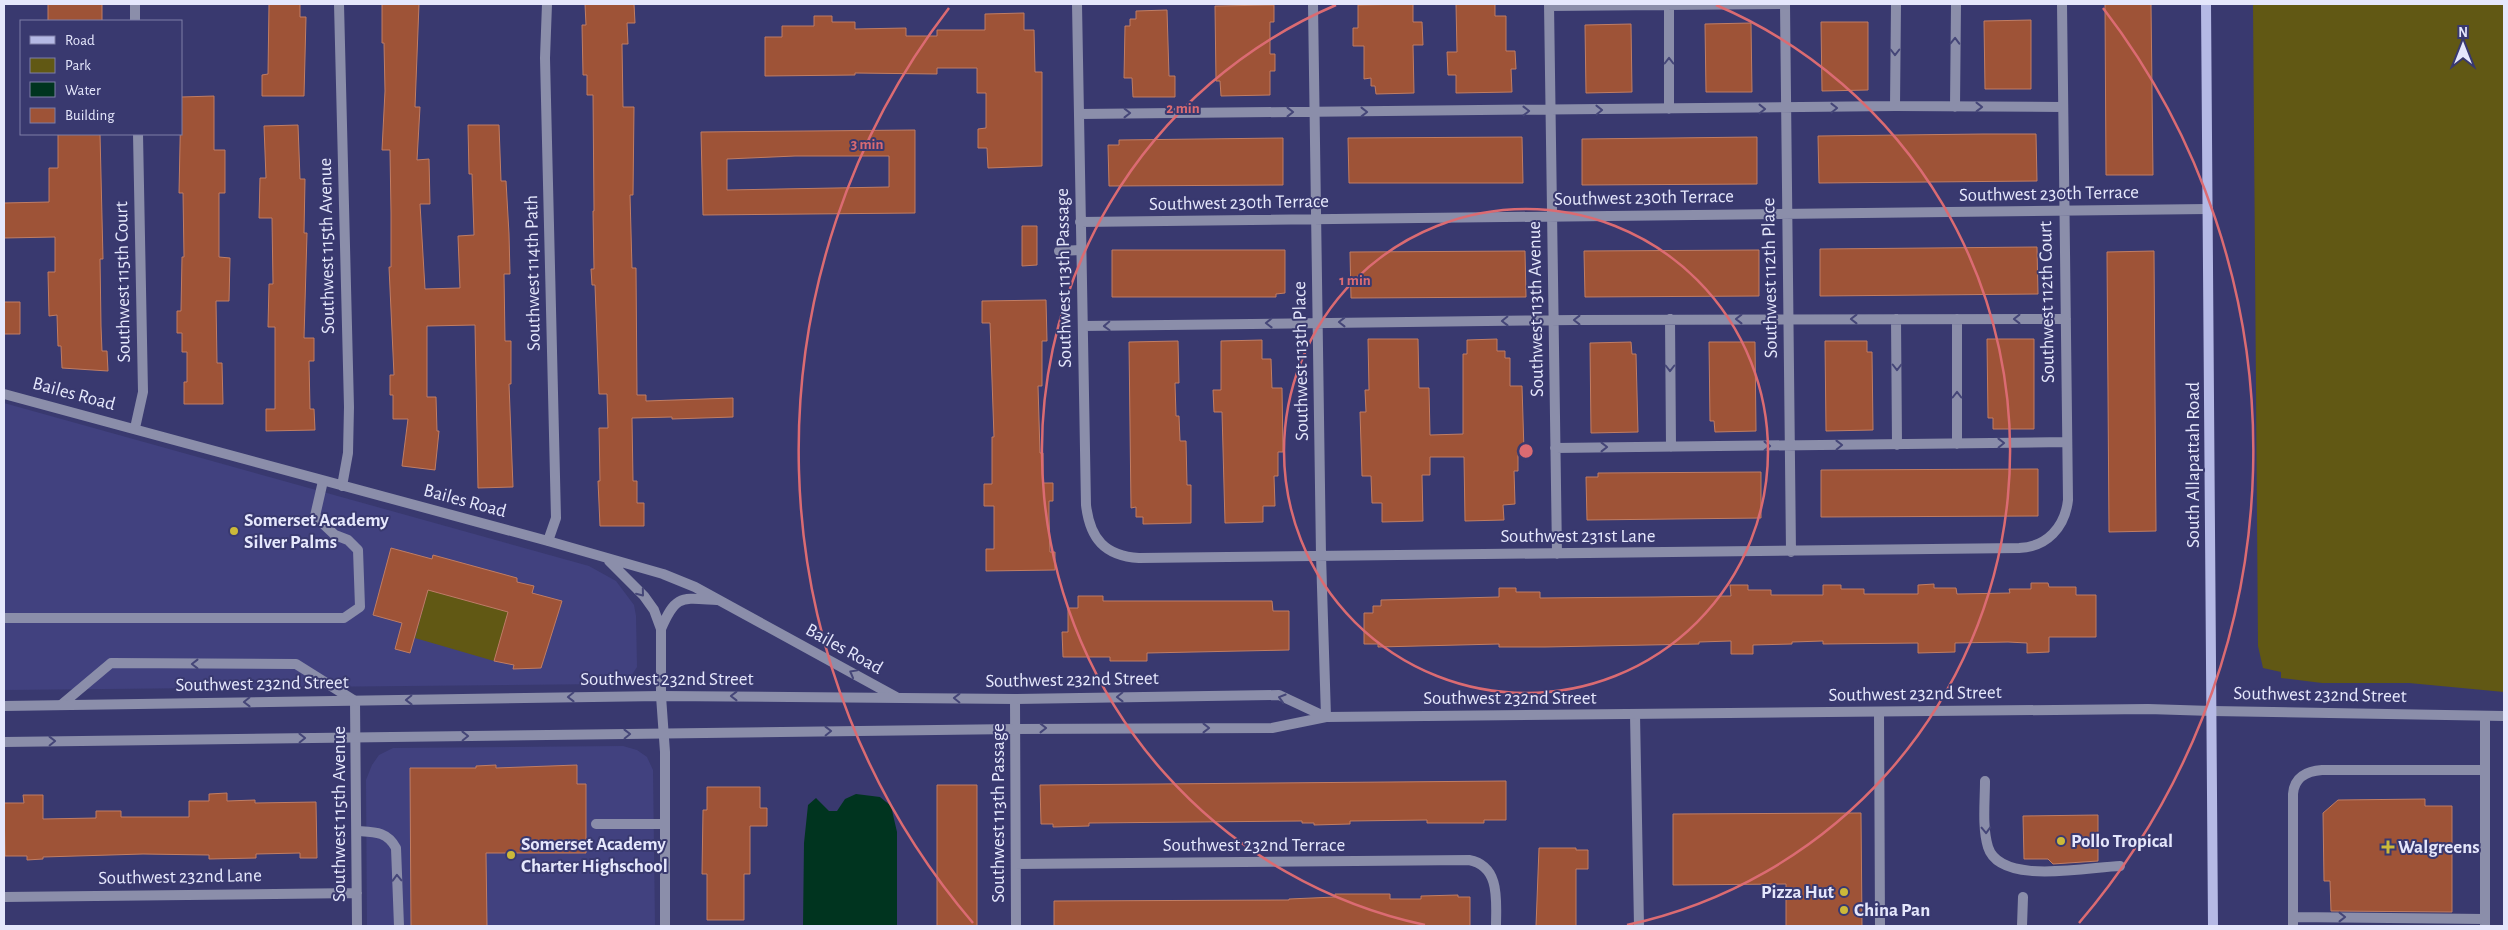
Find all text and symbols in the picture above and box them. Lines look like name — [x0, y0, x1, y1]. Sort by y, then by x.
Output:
legend — [20, 20, 182, 135]
north arrow — [2438, 20, 2488, 70]
text: N — [2458, 26, 2468, 40]
text: Road — [65, 33, 95, 48]
one-way arrow — [1950, 36, 1960, 44]
one-way arrow — [1890, 49, 1900, 57]
one-way arrow — [1664, 56, 1674, 64]
text: Park — [65, 58, 91, 73]
text: Water — [65, 83, 101, 98]
text: 2 min — [1166, 101, 1200, 116]
one-way arrow — [1975, 102, 1983, 112]
one-way arrow — [1831, 103, 1839, 113]
one-way arrow — [1758, 104, 1766, 114]
one-way arrow — [1596, 105, 1604, 115]
one-way arrow — [1523, 106, 1531, 116]
one-way arrow — [1286, 107, 1294, 117]
one-way arrow — [1360, 107, 1368, 117]
text: Building — [65, 108, 115, 123]
one-way arrow — [1124, 108, 1132, 118]
text: 3 min — [851, 137, 883, 152]
street label: Southwest 115th Avenue — [316, 158, 338, 334]
street label: Southwest 230th Terrace — [1959, 183, 2139, 205]
street label: Southwest 230th Terrace — [1554, 187, 1734, 209]
street label: Southwest 113th Passage — [1053, 188, 1075, 368]
street label: Southwest 230th Terrace — [1149, 192, 1329, 214]
street label: Southwest 114th Path — [522, 195, 544, 351]
street label: Southwest 112th Place — [1759, 197, 1781, 359]
street label: Southwest 115th Court — [112, 201, 134, 363]
street label: Southwest 113th Avenue — [1525, 221, 1547, 397]
street label: Southwest 112th Court — [2036, 221, 2058, 383]
text: 1 min — [1339, 273, 1371, 288]
street label: Southwest 113th Place — [1290, 281, 1312, 441]
one-way arrow — [1735, 314, 1743, 324]
one-way arrow — [1850, 314, 1858, 324]
one-way arrow — [2013, 314, 2020, 324]
one-way arrow — [1501, 315, 1509, 326]
one-way arrow — [1573, 315, 1580, 325]
one-way arrow — [1338, 317, 1346, 327]
one-way arrow — [1265, 318, 1273, 328]
one-way arrow — [1103, 321, 1110, 331]
one-way arrow — [1665, 364, 1675, 372]
one-way arrow — [1892, 364, 1902, 372]
street label: Bailes Road — [30, 374, 118, 414]
street label: South Allapattah Road — [2184, 382, 2203, 548]
one-way arrow — [1952, 391, 1962, 398]
one-way arrow — [1998, 438, 2005, 448]
one-way arrow — [1835, 440, 1843, 450]
one-way arrow — [1763, 441, 1771, 451]
centre of rings — [1517, 442, 1535, 460]
one-way arrow — [1600, 442, 1608, 452]
street label: Bailes Road — [421, 481, 509, 521]
place label: Somerset Academy Silver Palms — [244, 511, 389, 552]
marker: Somerset Academy Silver Palms — [228, 525, 240, 537]
street label: Southwest 231st Lane — [1500, 527, 1656, 546]
one-way arrow — [636, 587, 644, 596]
street label: Bailes Road — [802, 620, 886, 678]
one-way arrow — [190, 659, 198, 669]
street label: Southwest 232nd Street — [985, 669, 1159, 691]
street label: Southwest 232nd Street — [580, 670, 754, 689]
one-way arrow — [849, 670, 858, 680]
street label: Southwest 232nd Street — [175, 673, 349, 695]
street label: Southwest 232nd Street — [1828, 683, 2002, 705]
street label: Southwest 232nd Street — [2233, 684, 2407, 706]
street label: Southwest 232nd Street — [1423, 689, 1597, 708]
one-way arrow — [730, 691, 738, 701]
one-way arrow — [567, 692, 575, 703]
one-way arrow — [1116, 692, 1124, 703]
one-way arrow — [953, 693, 961, 703]
one-way arrow — [1278, 693, 1287, 703]
one-way arrow — [405, 695, 412, 705]
one-way arrow — [242, 697, 250, 707]
street label: Southwest 113th Passage — [989, 723, 1008, 903]
one-way arrow — [1040, 723, 1047, 733]
one-way arrow — [1202, 723, 1210, 733]
street label: Southwest 115th Avenue — [330, 726, 349, 902]
one-way arrow — [824, 726, 832, 736]
one-way arrow — [624, 728, 632, 739]
one-way arrow — [461, 730, 469, 741]
one-way arrow — [299, 733, 307, 743]
one-way arrow — [49, 736, 57, 746]
one-way arrow — [1981, 826, 1991, 834]
place label: Pollo Tropical — [2071, 832, 2173, 851]
place label: Somerset Academy Charter Highschool — [521, 835, 668, 876]
marker: Pollo Tropical — [2055, 835, 2067, 847]
street label: Southwest 232nd Terrace — [1163, 836, 1345, 855]
place label: Walgreens — [2398, 838, 2480, 857]
marker: Walgreens — [2382, 841, 2394, 853]
marker: Somerset Academy Charter Highschool — [505, 849, 517, 861]
street label: Southwest 232nd Lane — [98, 866, 262, 888]
one-way arrow — [392, 873, 402, 881]
place label: Pizza Hut — [1761, 883, 1835, 902]
marker: Pizza Hut — [1838, 886, 1850, 898]
place label: China Pan — [1854, 901, 1930, 920]
marker: China Pan — [1838, 904, 1850, 916]
one-way arrow — [2338, 912, 2346, 922]

